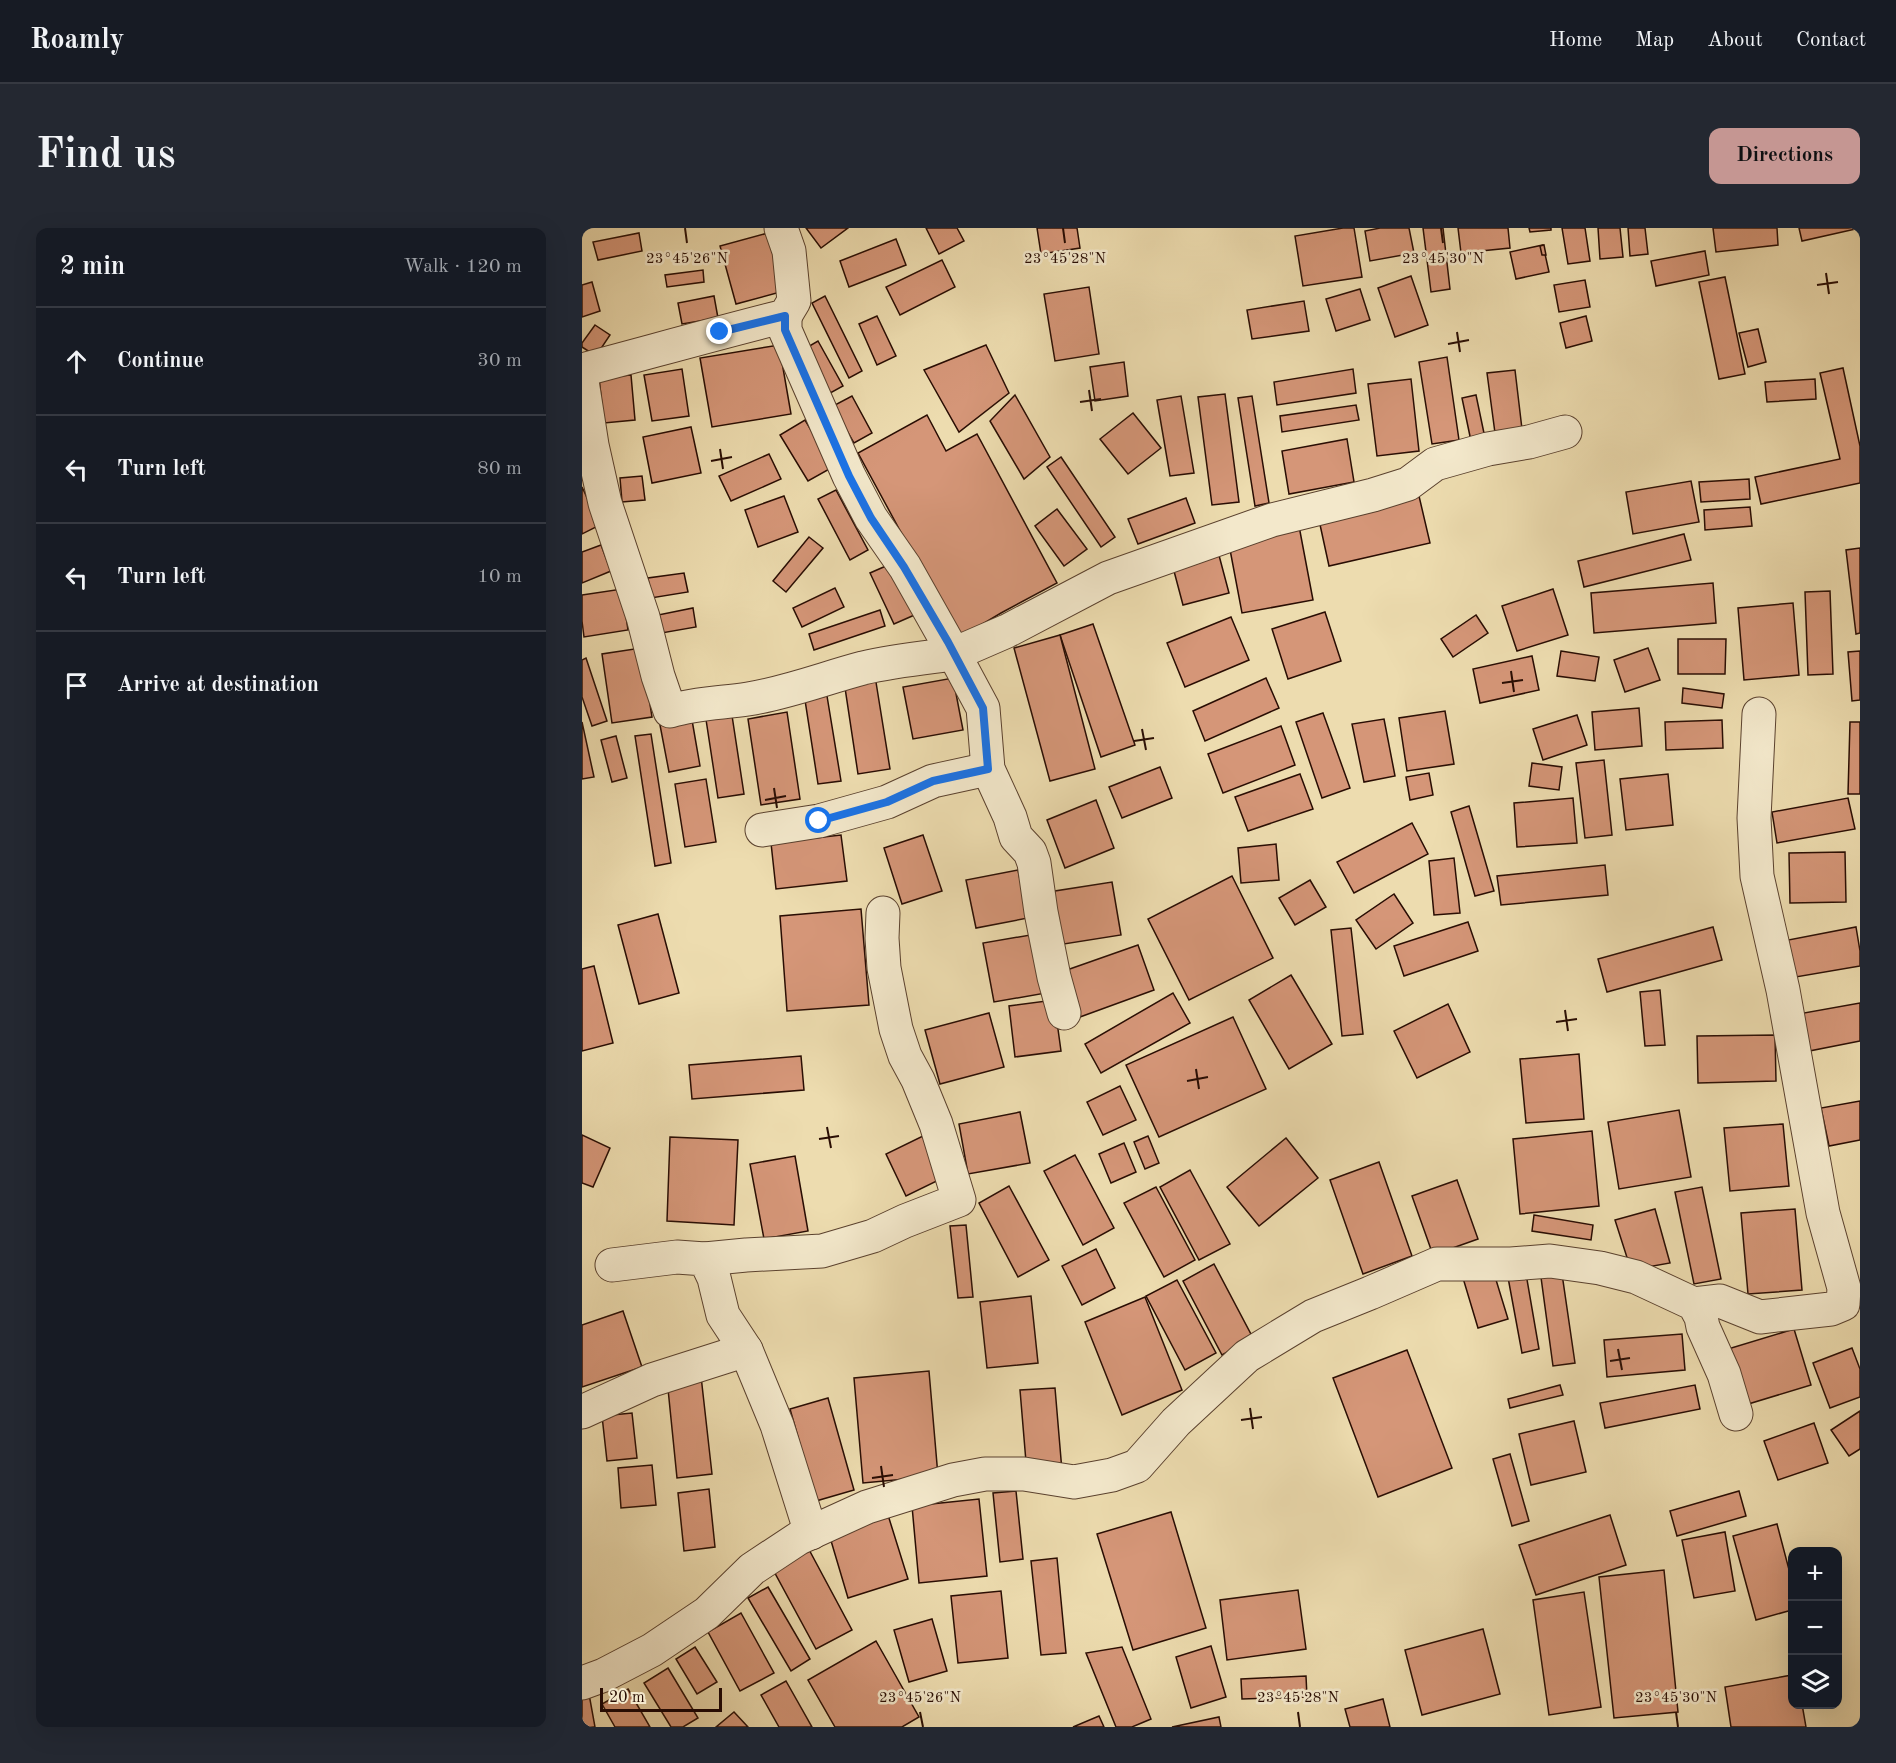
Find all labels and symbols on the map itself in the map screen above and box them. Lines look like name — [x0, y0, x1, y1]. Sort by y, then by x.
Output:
text: 23°45'26"N — [646, 252, 728, 267]
text: 23°45'28"N — [1024, 252, 1106, 267]
text: 23°45'30"N — [1402, 252, 1484, 267]
route end — [706, 318, 732, 344]
route start — [805, 807, 831, 833]
scale bar — [600, 1685, 722, 1712]
text: 23°45'26"N — [879, 1691, 961, 1706]
text: 23°45'28"N — [1257, 1691, 1339, 1706]
text: 23°45'30"N — [1635, 1691, 1717, 1706]

